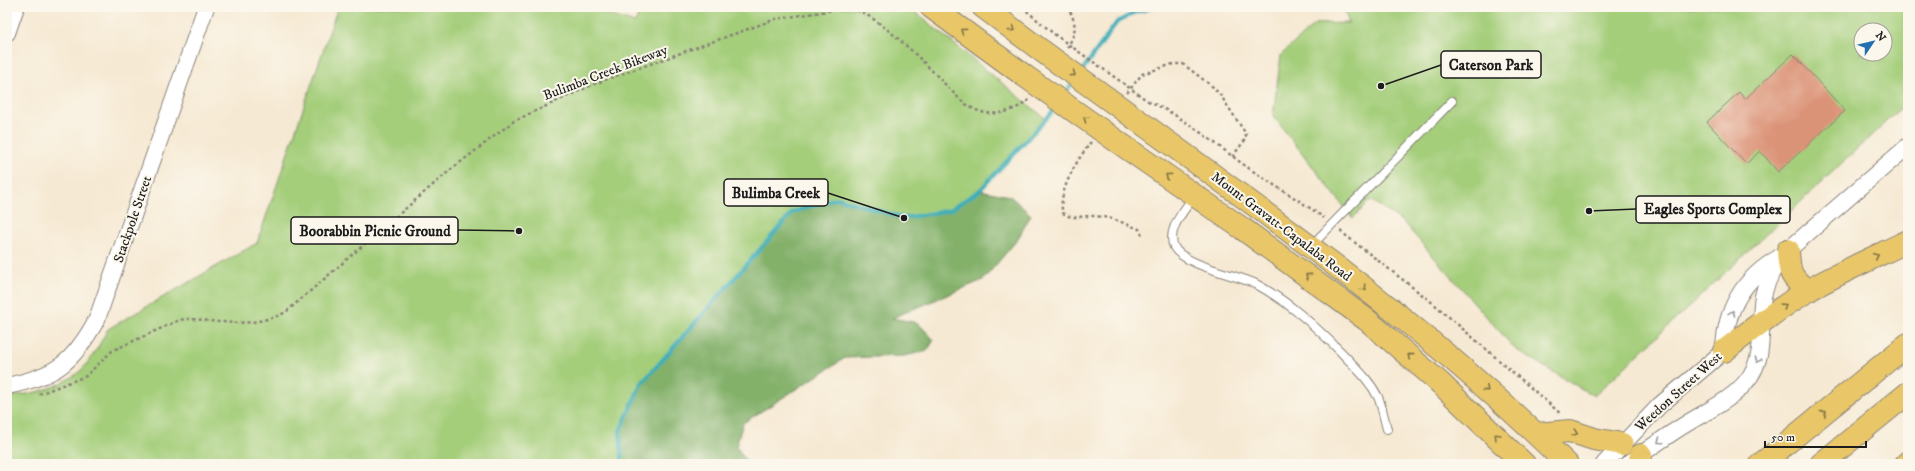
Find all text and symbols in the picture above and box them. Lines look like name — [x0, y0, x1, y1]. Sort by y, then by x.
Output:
north arrow — [1853, 22, 1893, 62]
one-way arrow — [1008, 24, 1015, 31]
one-way arrow — [961, 29, 968, 36]
text: N — [1872, 29, 1889, 45]
street label: Bulimba Creek Bikeway — [541, 41, 670, 105]
callout: Caterson Park — [1441, 51, 1541, 78]
text: Caterson Park — [1449, 56, 1534, 75]
one-way arrow — [1069, 69, 1076, 76]
one-way arrow — [1084, 117, 1091, 124]
street label: Mount Gravatt-Capalaba Road — [1208, 168, 1355, 286]
street label: Stackpole Street — [110, 173, 156, 265]
one-way arrow — [1165, 174, 1172, 181]
callout: Bulimba Creek — [724, 179, 828, 206]
text: Bulimba Creek — [732, 184, 821, 203]
callout: Eagles Sports Complex — [1636, 196, 1790, 223]
text: Eagles Sports Complex — [1644, 200, 1783, 219]
callout: Boorabbin Picnic Ground — [291, 217, 458, 244]
text: Boorabbin Picnic Ground — [299, 222, 451, 241]
one-way arrow — [1871, 253, 1879, 261]
one-way arrow — [1305, 274, 1312, 281]
one-way arrow — [1360, 283, 1367, 290]
one-way arrow — [1780, 304, 1787, 311]
one-way arrow — [1727, 310, 1735, 317]
street label: Weedon Street West — [1631, 348, 1726, 436]
one-way arrow — [1407, 353, 1415, 361]
one-way arrow — [1754, 356, 1763, 363]
one-way arrow — [1481, 385, 1489, 392]
one-way arrow — [1819, 410, 1826, 417]
scale bar — [1765, 423, 1866, 449]
one-way arrow — [1572, 429, 1579, 437]
text: 50 m — [1771, 430, 1795, 445]
one-way arrow — [1494, 433, 1502, 441]
one-way arrow — [1658, 436, 1665, 443]

